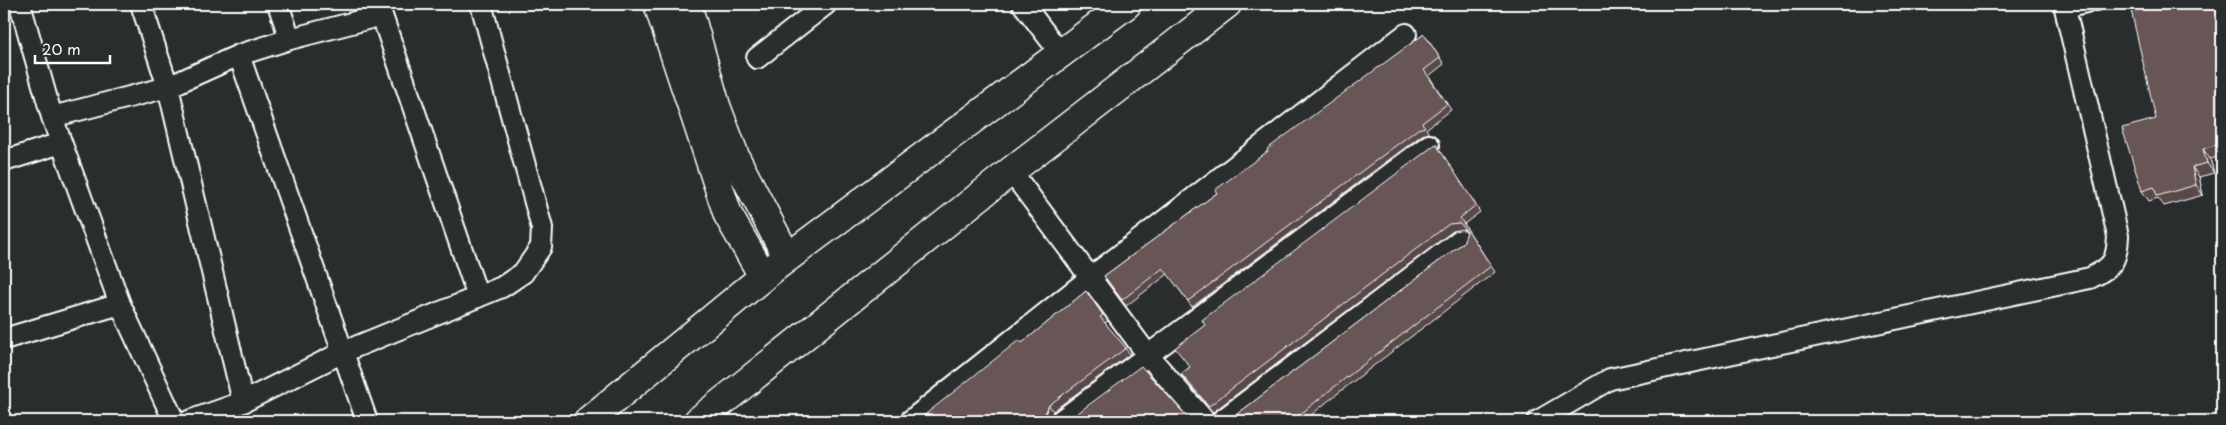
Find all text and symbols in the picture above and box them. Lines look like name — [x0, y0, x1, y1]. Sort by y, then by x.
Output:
scale bar — [35, 32, 110, 64]
text: 20 m — [42, 37, 81, 60]

